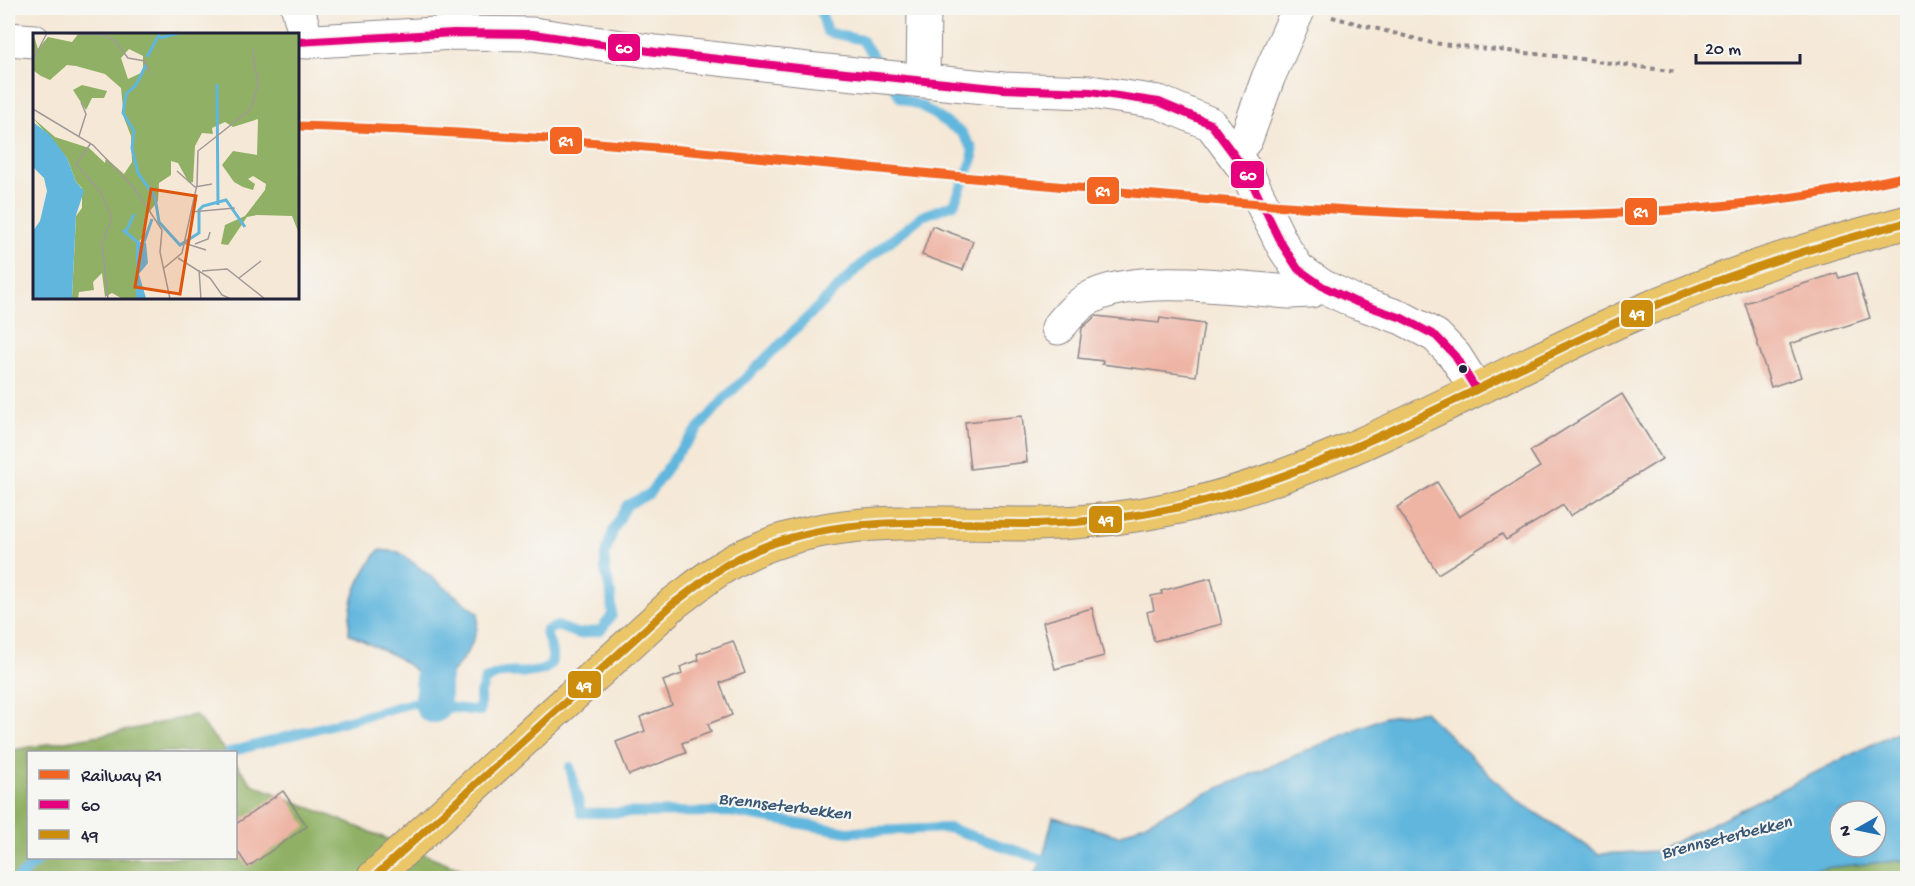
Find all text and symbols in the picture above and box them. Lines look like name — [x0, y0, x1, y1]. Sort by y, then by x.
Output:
scale bar — [1696, 27, 1800, 65]
inset map — [33, 33, 298, 298]
line badge: 60 — [607, 33, 641, 62]
text: 20 m — [1705, 40, 1741, 61]
text: 60 — [615, 41, 633, 60]
line badge: R1 — [549, 126, 583, 155]
text: R1 — [558, 134, 573, 153]
line badge: 60 — [1230, 160, 1265, 189]
text: 60 — [1239, 168, 1257, 187]
line badge: R1 — [1086, 176, 1120, 205]
text: R1 — [1095, 184, 1110, 203]
line badge: R1 — [1624, 197, 1658, 226]
text: R1 — [1633, 205, 1648, 224]
line badge: 49 — [1620, 299, 1654, 328]
text: 49 — [1628, 307, 1645, 326]
unlabelled marker — [1457, 363, 1469, 375]
line badge: 49 — [1088, 505, 1123, 534]
text: 49 — [1097, 513, 1114, 532]
line badge: 49 — [567, 670, 602, 699]
text: 49 — [575, 679, 592, 698]
legend — [27, 751, 237, 859]
text: Railway R1 — [81, 767, 162, 788]
water label: Brennseterbekken — [717, 789, 853, 826]
text: 60 — [81, 797, 100, 818]
north arrow — [1828, 799, 1888, 859]
water label: Brennseterbekken — [1659, 812, 1794, 865]
text: N — [1836, 824, 1857, 837]
text: 49 — [81, 827, 99, 848]

